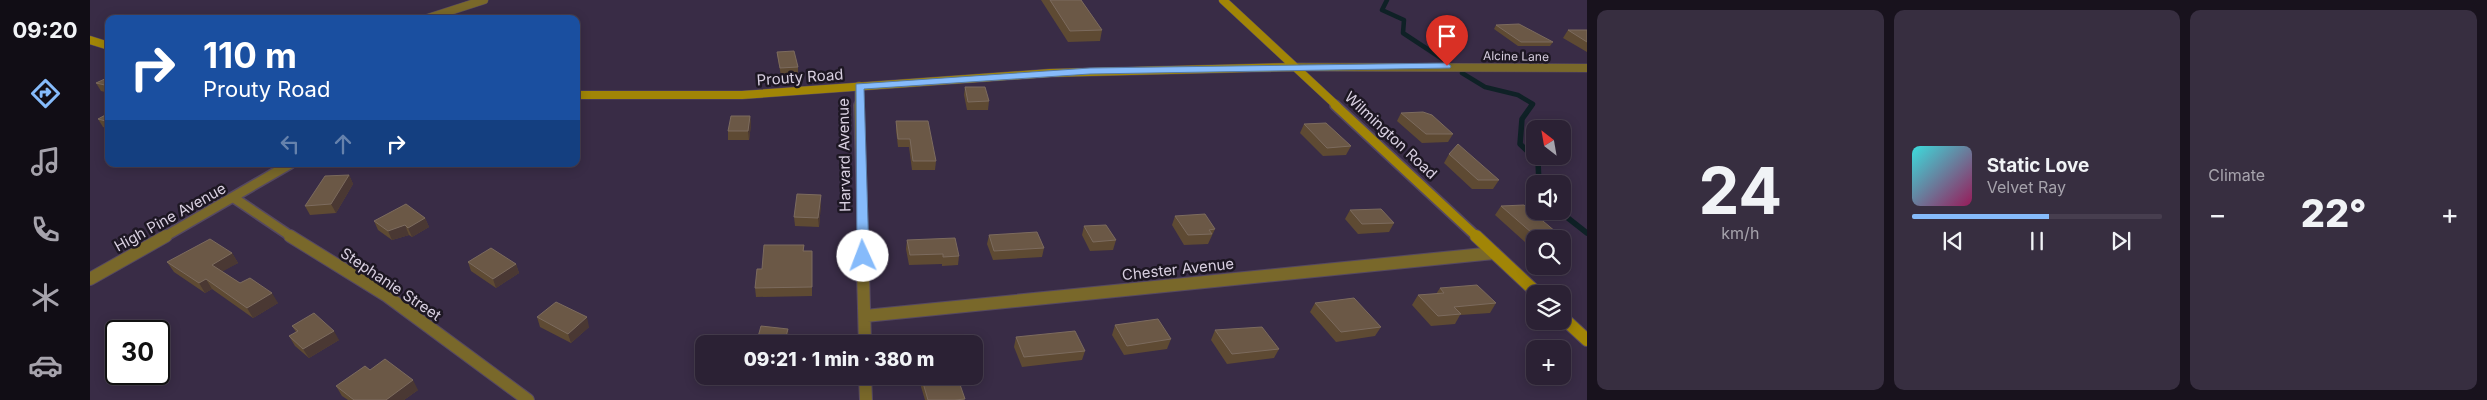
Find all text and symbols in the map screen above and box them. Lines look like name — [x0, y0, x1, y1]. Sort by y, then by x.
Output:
pin — [1426, 15, 1468, 66]
text: 09:20 — [12, 17, 78, 43]
icon: arrive — [1433, 22, 1461, 50]
text: 110 m — [203, 34, 297, 76]
icon: right — [120, 35, 185, 100]
street label: Alcine Lane — [1483, 48, 1549, 64]
street label: Prouty Road — [756, 64, 844, 90]
icon: directions — [28, 76, 63, 111]
text: Prouty Road — [203, 76, 330, 102]
street label: Wilmington Road — [1341, 87, 1441, 183]
street label: Harvard Avenue — [834, 98, 854, 212]
north arrow — [1526, 120, 1571, 165]
map controls — [1526, 120, 1571, 385]
icon: left — [276, 130, 304, 158]
icon: ahead — [329, 130, 357, 158]
icon: right — [382, 130, 410, 158]
icon: music — [28, 144, 63, 179]
text: 24 — [1698, 151, 1782, 230]
text: Static Love — [1987, 154, 2089, 177]
text: Climate — [2208, 165, 2265, 185]
button: sound — [1526, 175, 1571, 220]
text: Velvet Ray — [1987, 177, 2066, 197]
street label: High Pine Avenue — [111, 178, 229, 256]
text: 22° — [2301, 190, 2367, 236]
text: − — [2208, 197, 2227, 231]
text: + — [2440, 197, 2459, 231]
icon: phone — [28, 212, 63, 247]
text: km/h — [1721, 223, 1759, 243]
icon: previous — [1939, 227, 1967, 255]
icon: pause — [2023, 227, 2051, 255]
icon: next — [2107, 227, 2135, 255]
position arrow — [836, 229, 888, 281]
button: search — [1526, 230, 1571, 275]
street label: Stephanie Street — [337, 243, 445, 325]
street label: Chester Avenue — [1121, 254, 1235, 284]
icon: climate — [28, 280, 63, 315]
button: layers — [1526, 285, 1571, 330]
speed limit sign: 30 — [105, 320, 170, 385]
button: + — [1526, 340, 1571, 385]
icon: car — [28, 348, 63, 383]
text: 09:21 · 1 min · 380 m — [744, 348, 934, 371]

